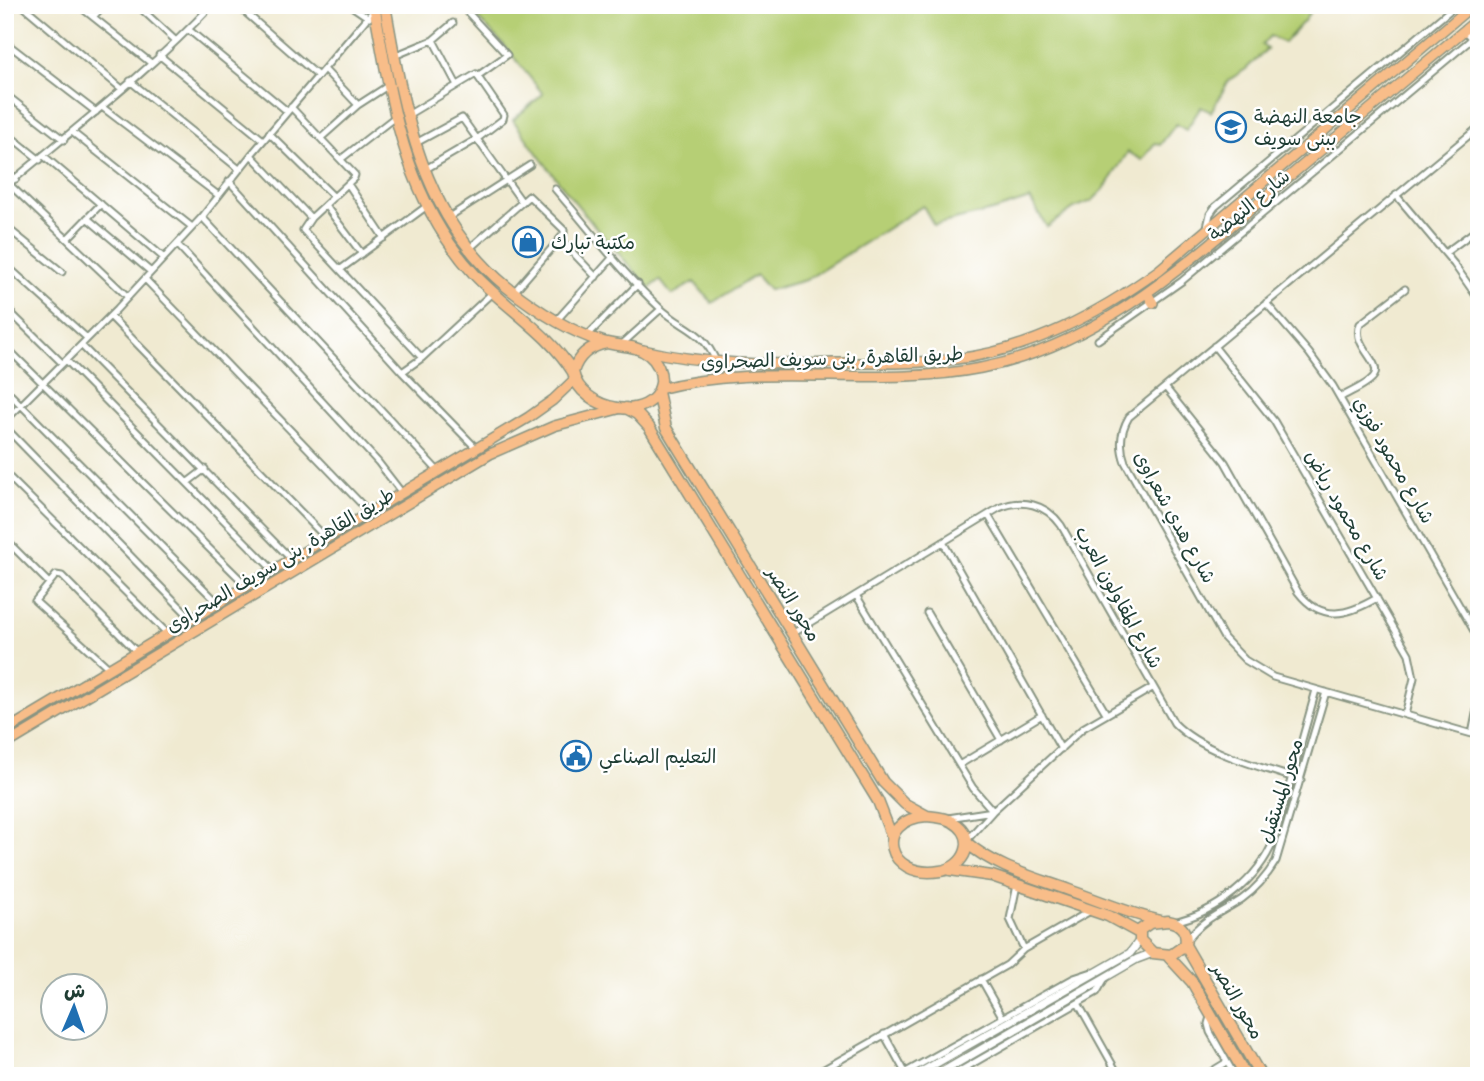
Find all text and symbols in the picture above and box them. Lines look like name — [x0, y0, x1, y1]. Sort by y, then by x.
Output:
place label: جامعة النهضة ببنى سويف — [1254, 100, 1362, 155]
school or university icon: جامعة النهضة ببنى سويف — [1214, 110, 1248, 144]
street label: شارع النهضة — [1200, 160, 1298, 250]
shop icon: مكتبة تبارك — [511, 225, 545, 259]
place label: مكتبة تبارك — [551, 226, 635, 259]
street label: طريق القاهرة, بنى سويف الصحراوى — [700, 337, 964, 379]
street label: شارع محمود فوزي — [1344, 390, 1444, 530]
street label: شارع محمود رياض — [1296, 443, 1398, 587]
street label: شارع هدي شعراوى — [1125, 445, 1225, 589]
street label: طريق القاهرة, بنى سويف الصحراوى — [159, 478, 401, 642]
street label: شارع المقاولون العرب — [1066, 519, 1172, 675]
street label: محور النصر — [757, 558, 830, 648]
street label: محور المستقبل — [1249, 734, 1313, 848]
public building icon: التعليم الصناعي — [559, 739, 593, 773]
place label: التعليم الصناعي — [599, 740, 717, 773]
street label: محور النصر — [1202, 955, 1273, 1046]
north arrow — [38, 972, 108, 1042]
text: ش — [64, 974, 86, 1007]

